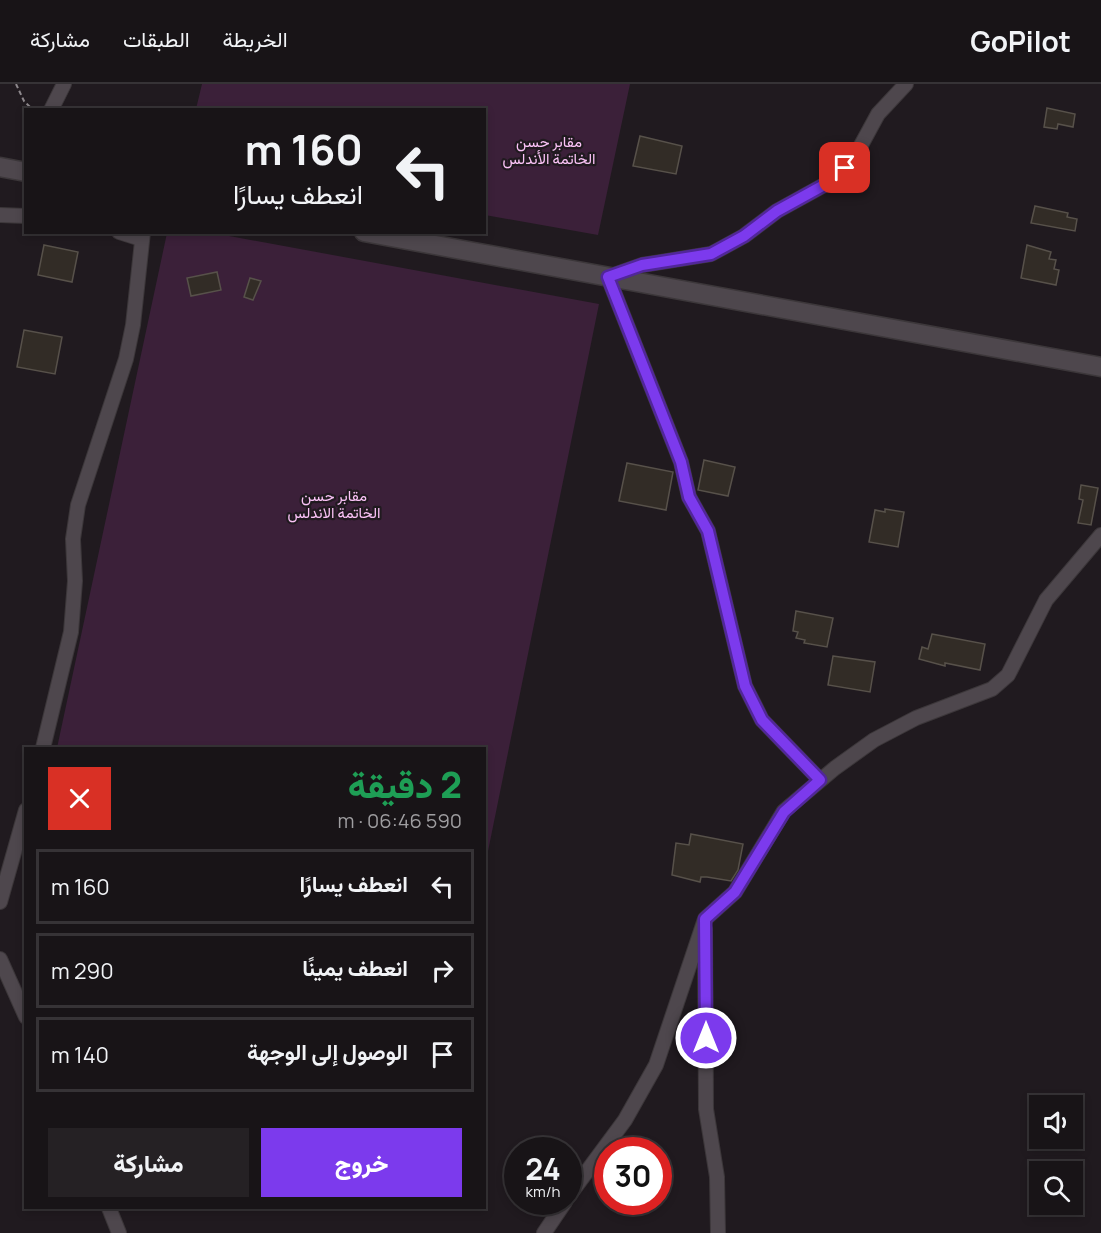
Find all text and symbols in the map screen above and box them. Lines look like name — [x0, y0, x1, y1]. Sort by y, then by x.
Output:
text: GoPilot — [970, 22, 1071, 60]
text: مشاركة — [30, 25, 90, 53]
text: الطبقات — [123, 25, 190, 53]
text: الخريطة — [223, 25, 288, 53]
text: 160 m — [245, 120, 363, 178]
park label: مقابر حسن الخاتمة الأندلس — [502, 131, 596, 169]
icon: left — [384, 132, 462, 210]
pin — [819, 142, 870, 193]
icon: arrive — [828, 151, 861, 184]
text: انعطف يسارًا — [233, 175, 363, 212]
park label: مقابر حسن الخاتمة الاندلس — [287, 485, 381, 523]
text: 2 دقيقة — [348, 760, 462, 809]
button: close — [48, 767, 111, 830]
text: 590 m · 06:46 — [338, 807, 462, 834]
text: انعطف يسارًا — [299, 869, 408, 899]
icon: left — [426, 870, 459, 903]
text: 160 m — [51, 872, 110, 902]
text: انعطف يمينًا — [302, 953, 408, 983]
icon: right — [426, 954, 459, 987]
text: 290 m — [51, 956, 114, 986]
position arrow — [674, 1006, 738, 1070]
text: الوصول إلى الوجهة — [247, 1037, 408, 1067]
icon: arrive — [426, 1038, 459, 1071]
text: 140 m — [51, 1040, 109, 1070]
map controls — [1029, 1095, 1083, 1215]
button: sound — [1029, 1095, 1083, 1149]
button: مشاركة — [48, 1128, 249, 1197]
button: خروج — [261, 1128, 462, 1197]
speed limit sign: 30 — [594, 1137, 672, 1215]
text: 24 — [525, 1148, 561, 1189]
button: search — [1029, 1161, 1083, 1215]
text: km/h — [526, 1181, 560, 1202]

